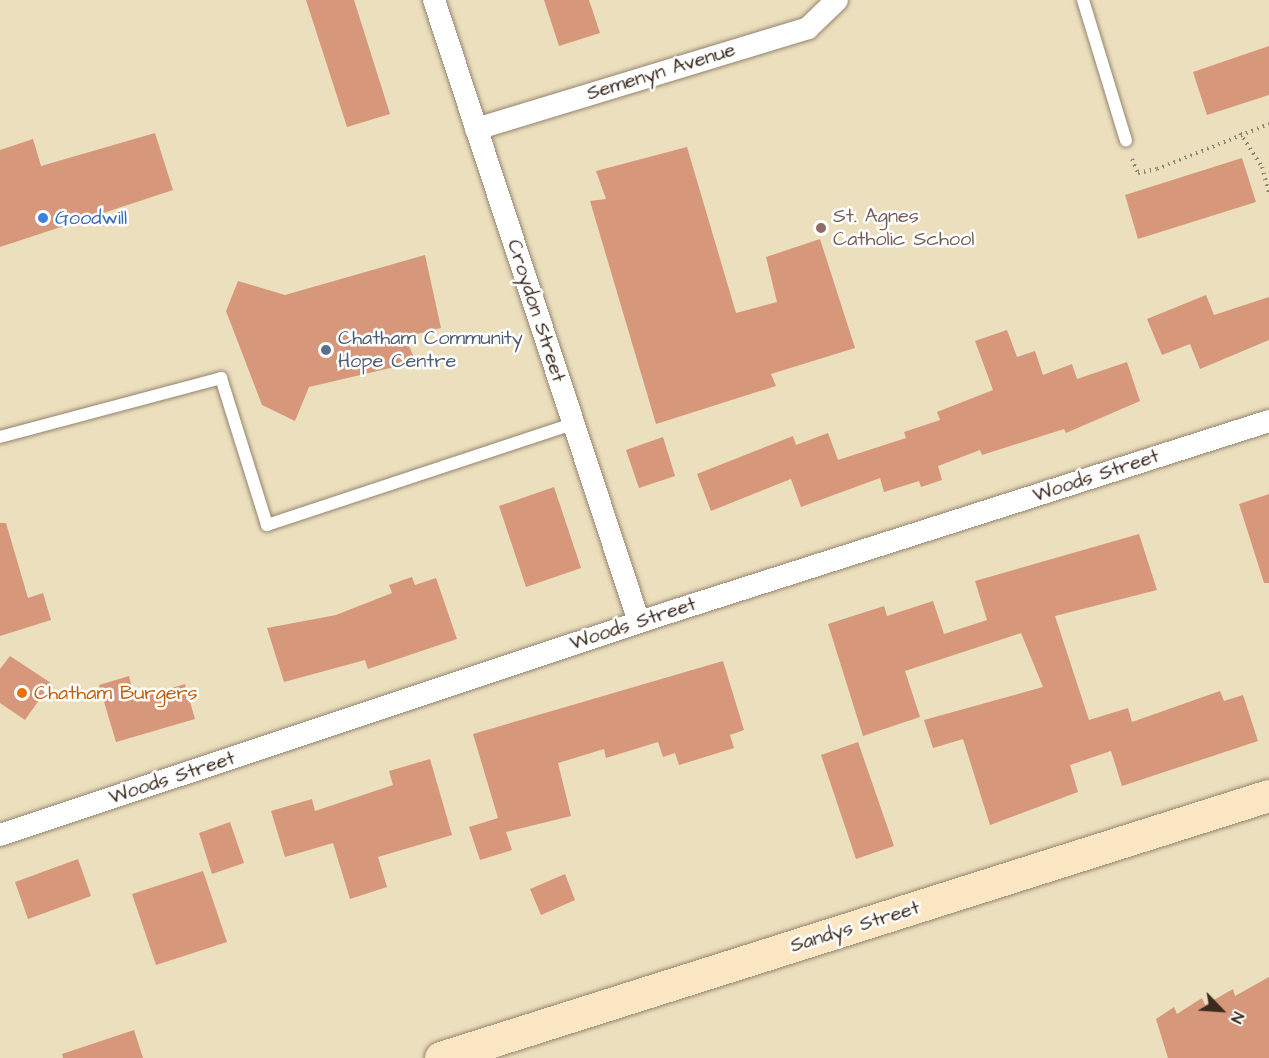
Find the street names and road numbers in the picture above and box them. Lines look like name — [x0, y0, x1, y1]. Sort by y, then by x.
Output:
street label: Semenyn Avenue — [584, 38, 738, 106]
street label: Croydon Street — [502, 237, 570, 385]
street label: Woods Street — [1030, 444, 1162, 508]
street label: Woods Street — [567, 592, 699, 656]
street label: Woods Street — [106, 746, 238, 810]
street label: Sandys Street — [787, 896, 923, 958]

